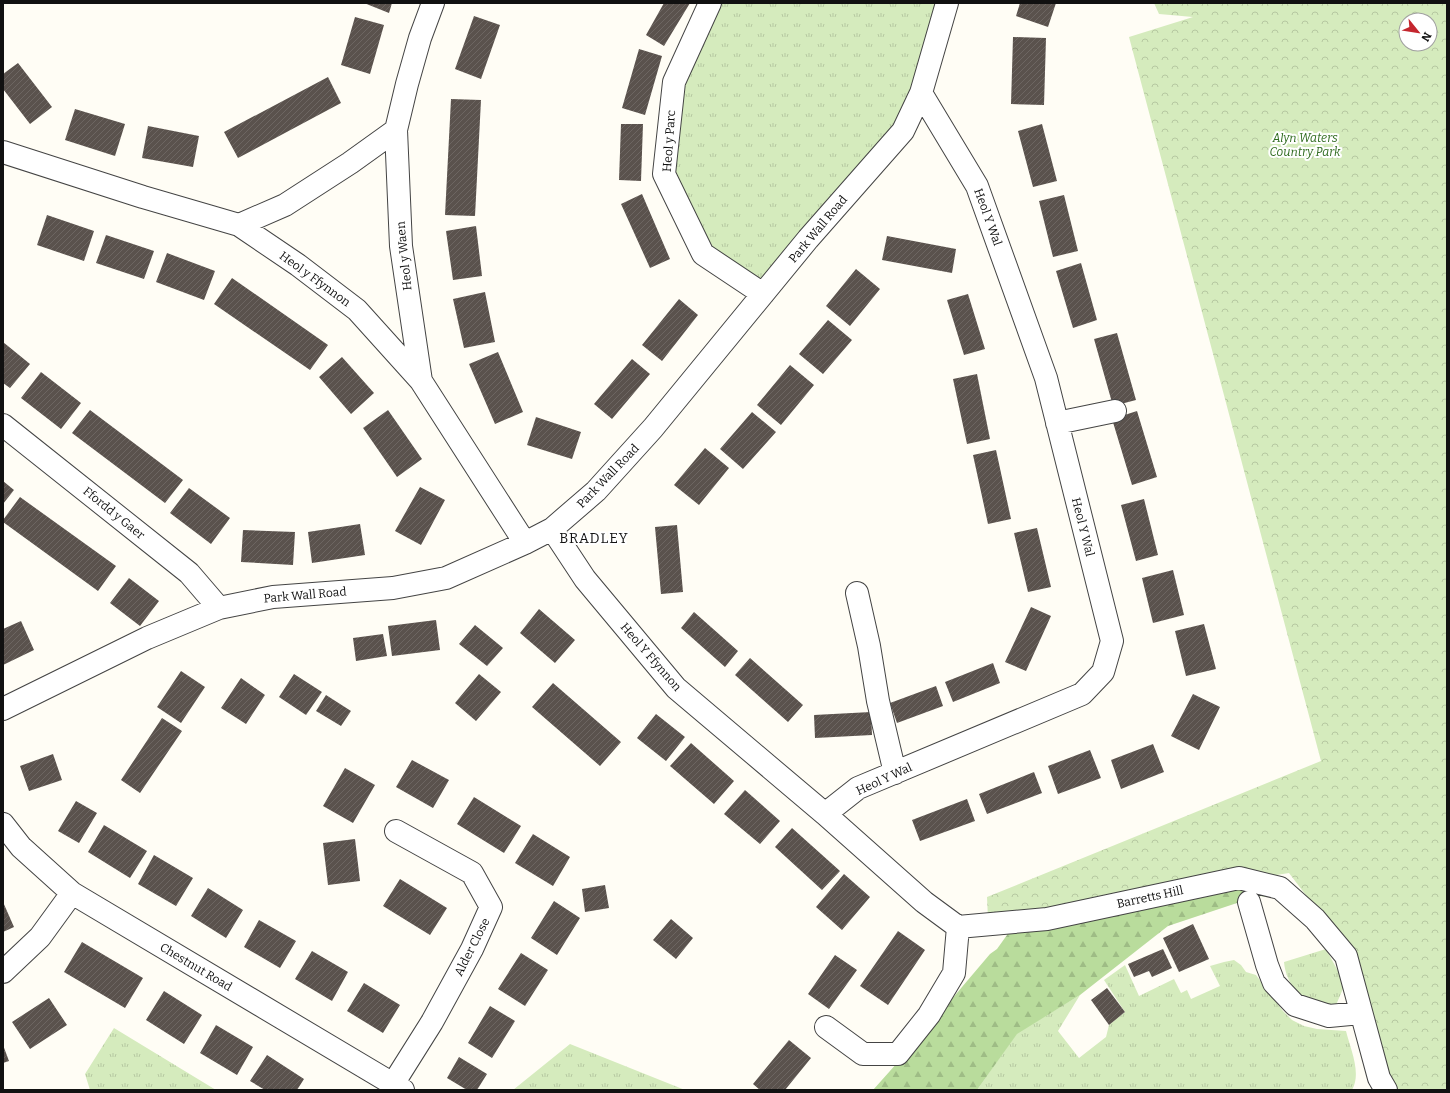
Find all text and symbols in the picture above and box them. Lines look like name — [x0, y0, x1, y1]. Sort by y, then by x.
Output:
north arrow — [1398, 12, 1438, 52]
text: N — [1418, 30, 1434, 44]
street label: Heol y Parc — [660, 110, 678, 172]
park label: Alyn Waters Country Park — [1269, 131, 1341, 159]
street label: Heol Y Wal — [971, 186, 1005, 248]
street label: Park Wall Road — [786, 193, 850, 265]
street label: Heol y Waen — [393, 220, 415, 291]
street label: Heol y Ffynnon — [277, 249, 353, 310]
street label: Park Wall Road — [574, 441, 642, 511]
street label: Ffordd y Gaer — [80, 484, 148, 542]
street label: Heol Y Wal — [1069, 496, 1097, 558]
district label: BRADLEY — [559, 530, 629, 547]
street label: Park Wall Road — [263, 584, 347, 606]
street label: Heol Y Ffynnon — [618, 620, 685, 694]
street label: Heol Y Wal — [854, 760, 915, 798]
street label: Barretts Hill — [1116, 883, 1185, 911]
street label: Alder Close — [451, 916, 493, 978]
street label: Chestnut Road — [157, 940, 235, 994]

